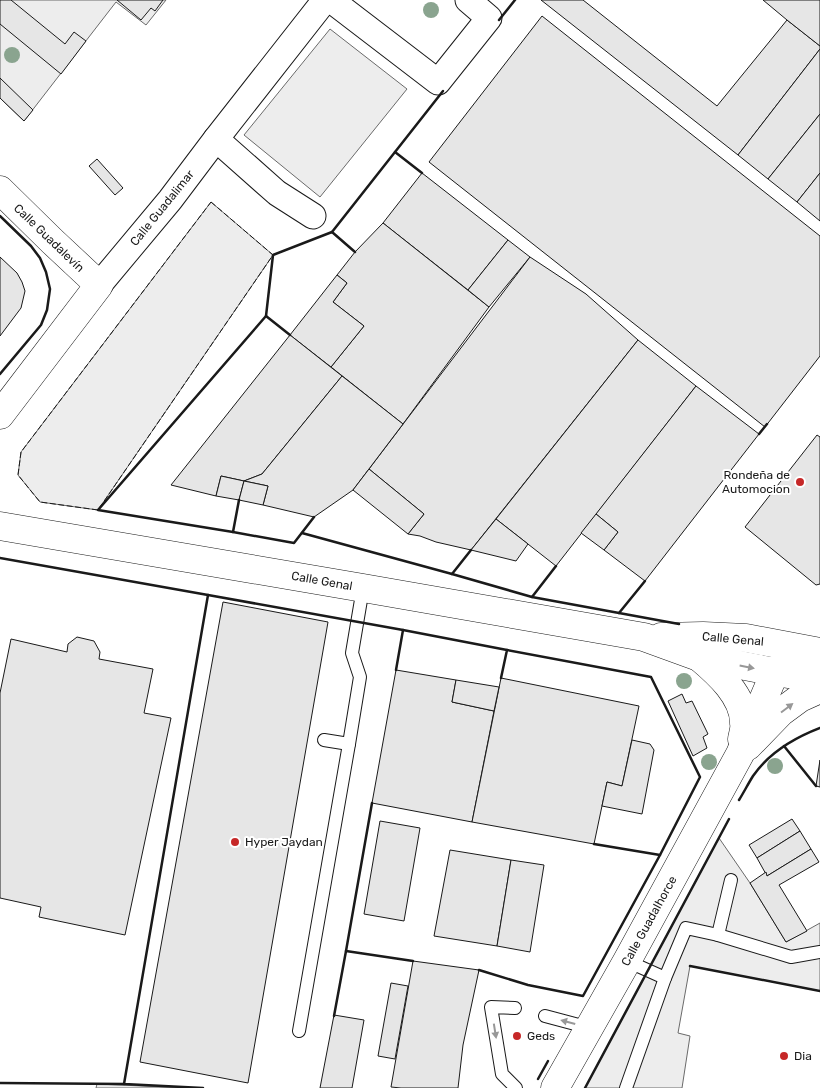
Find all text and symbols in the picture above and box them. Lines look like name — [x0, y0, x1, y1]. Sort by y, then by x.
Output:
street label: Calle Guadalimar — [127, 167, 197, 249]
street label: Calle Guadalevín — [11, 201, 87, 275]
place label: Rondeña de Automocion — [722, 468, 790, 496]
marker: Rondeña de Automocion — [794, 476, 806, 488]
street label: Calle Genal — [290, 569, 354, 593]
street label: Calle Genal — [702, 629, 764, 649]
one-way arrow — [739, 663, 755, 671]
one-way arrow — [780, 702, 793, 713]
place label: Hyper Jaydan — [245, 835, 323, 849]
marker: Hyper Jaydan — [229, 836, 241, 848]
street label: Calle Guadalhorce — [618, 873, 680, 968]
one-way arrow — [560, 1018, 575, 1026]
one-way arrow — [492, 1024, 500, 1040]
place label: Geds — [527, 1029, 555, 1043]
marker: Geds — [511, 1030, 523, 1042]
place label: Dia — [794, 1049, 812, 1063]
marker: Dia — [778, 1050, 790, 1062]

